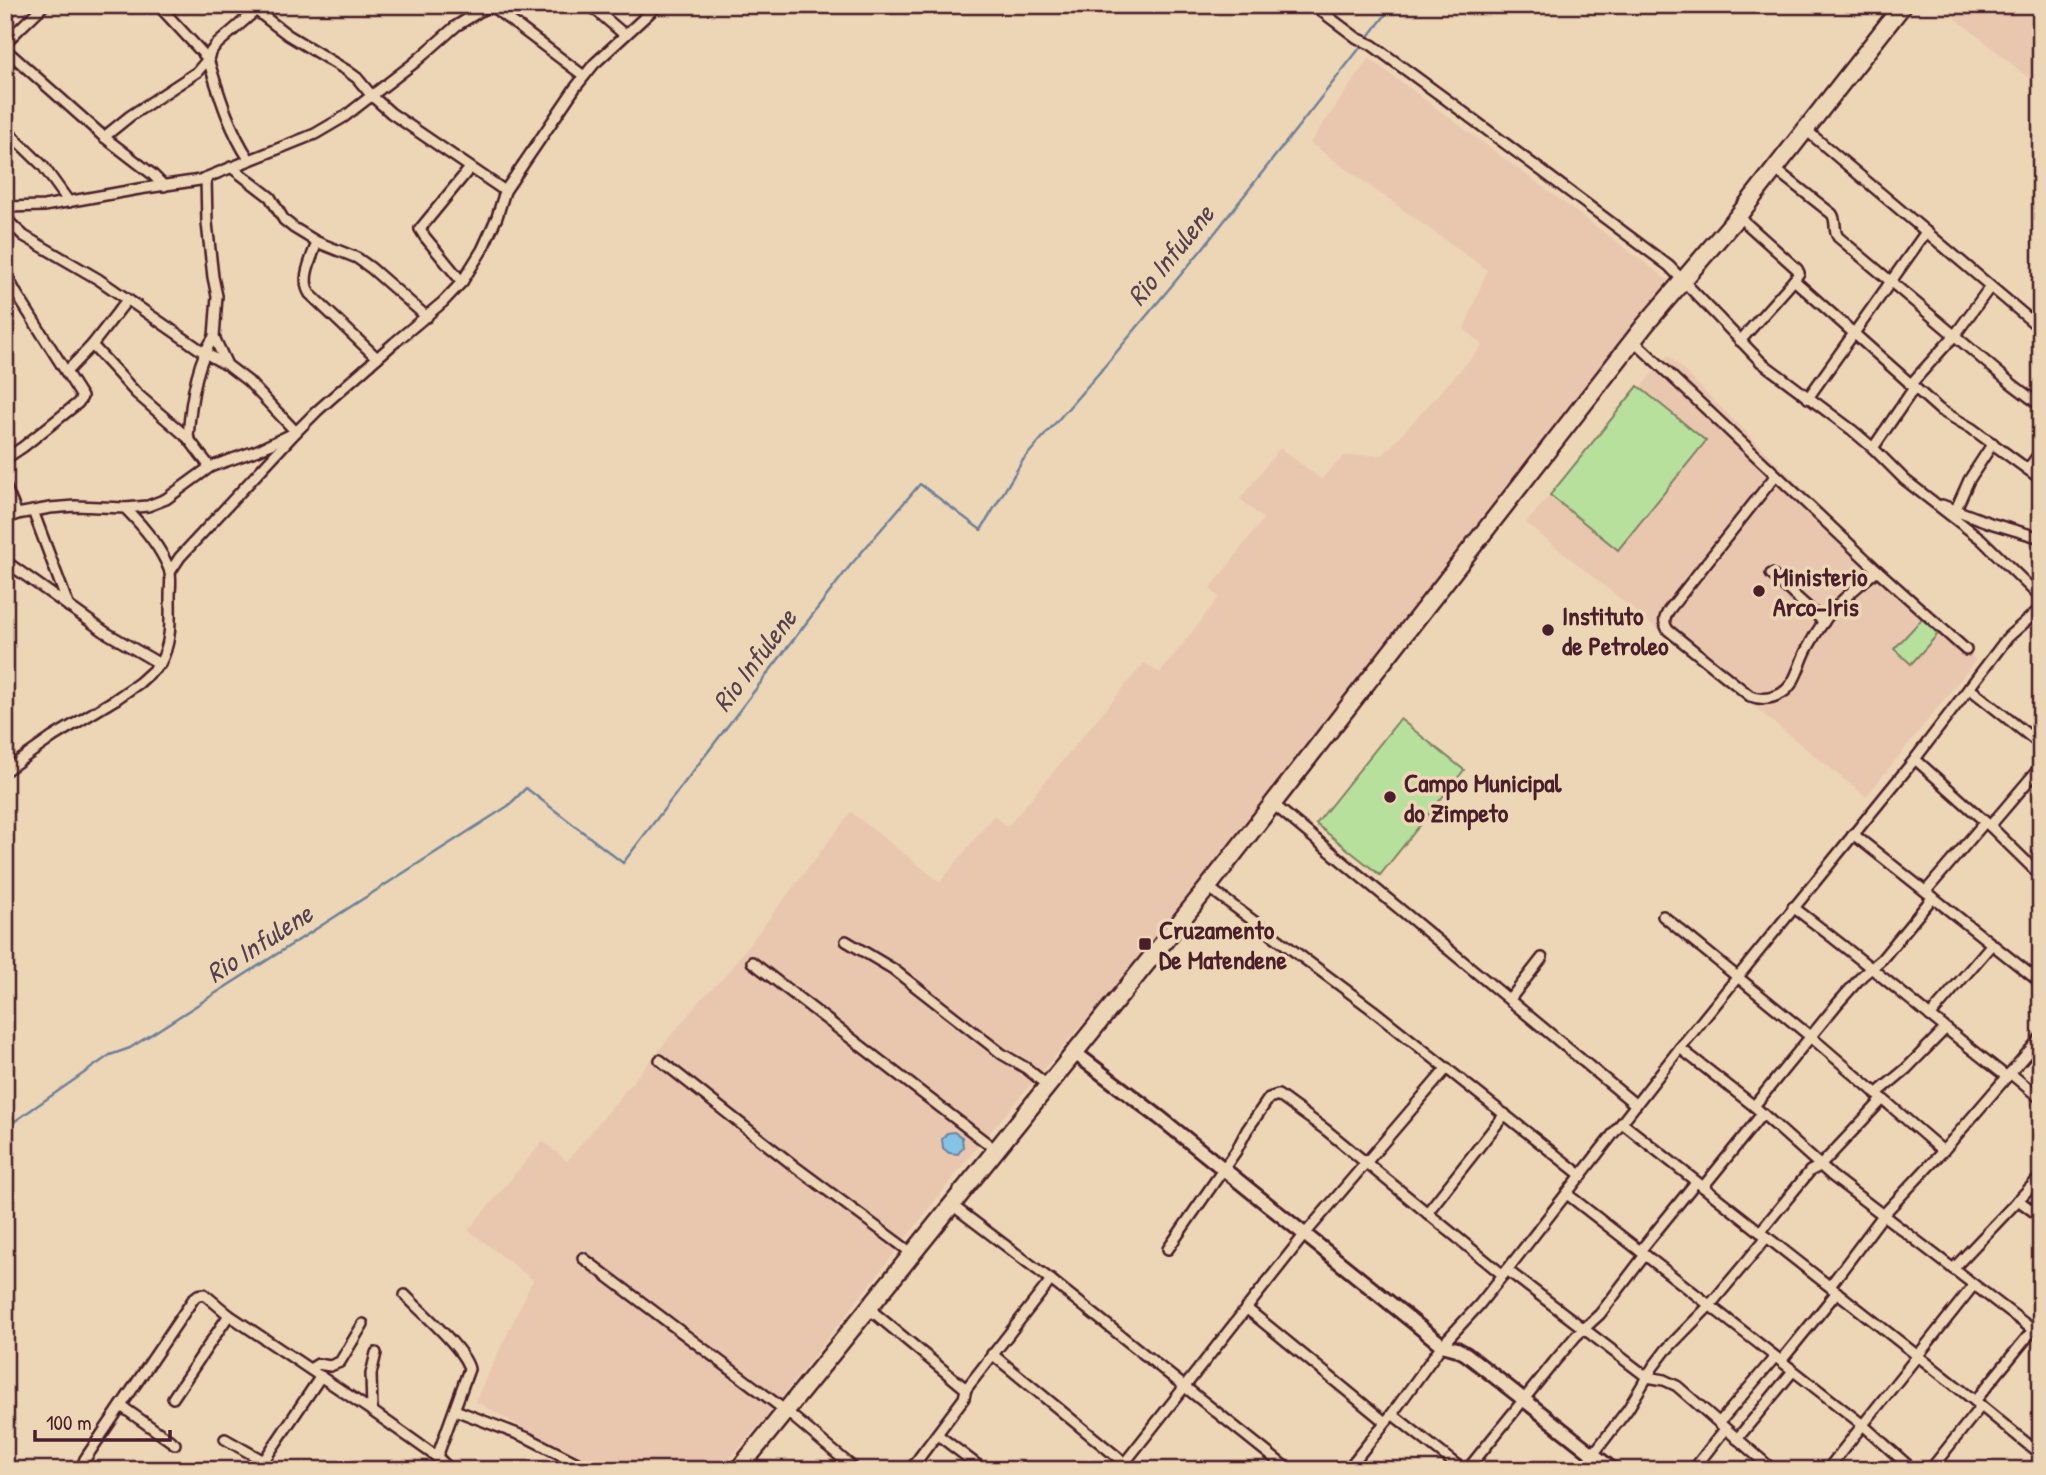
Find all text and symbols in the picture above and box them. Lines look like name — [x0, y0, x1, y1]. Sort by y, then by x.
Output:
water label: Rio Infulene — [1118, 195, 1224, 313]
place label: Ministerio Arco-Iris — [1773, 559, 1868, 624]
marker: Ministerio Arco-Iris — [1751, 583, 1767, 599]
place label: Instituto de Petroleo — [1562, 598, 1669, 663]
water label: Rio Infulene — [703, 599, 806, 719]
marker: Instituto de Petroleo — [1540, 622, 1556, 638]
place label: Campo Municipal do Zimpeto — [1404, 765, 1562, 831]
marker: Campo Municipal do Zimpeto — [1382, 789, 1398, 805]
water label: Rio Infulene — [199, 893, 321, 992]
place label: Cruzamento De Matendene — [1159, 912, 1288, 977]
marker: Cruzamento De Matendene — [1137, 936, 1153, 952]
scale bar — [35, 1398, 170, 1442]
text: 100 m — [46, 1408, 92, 1437]

